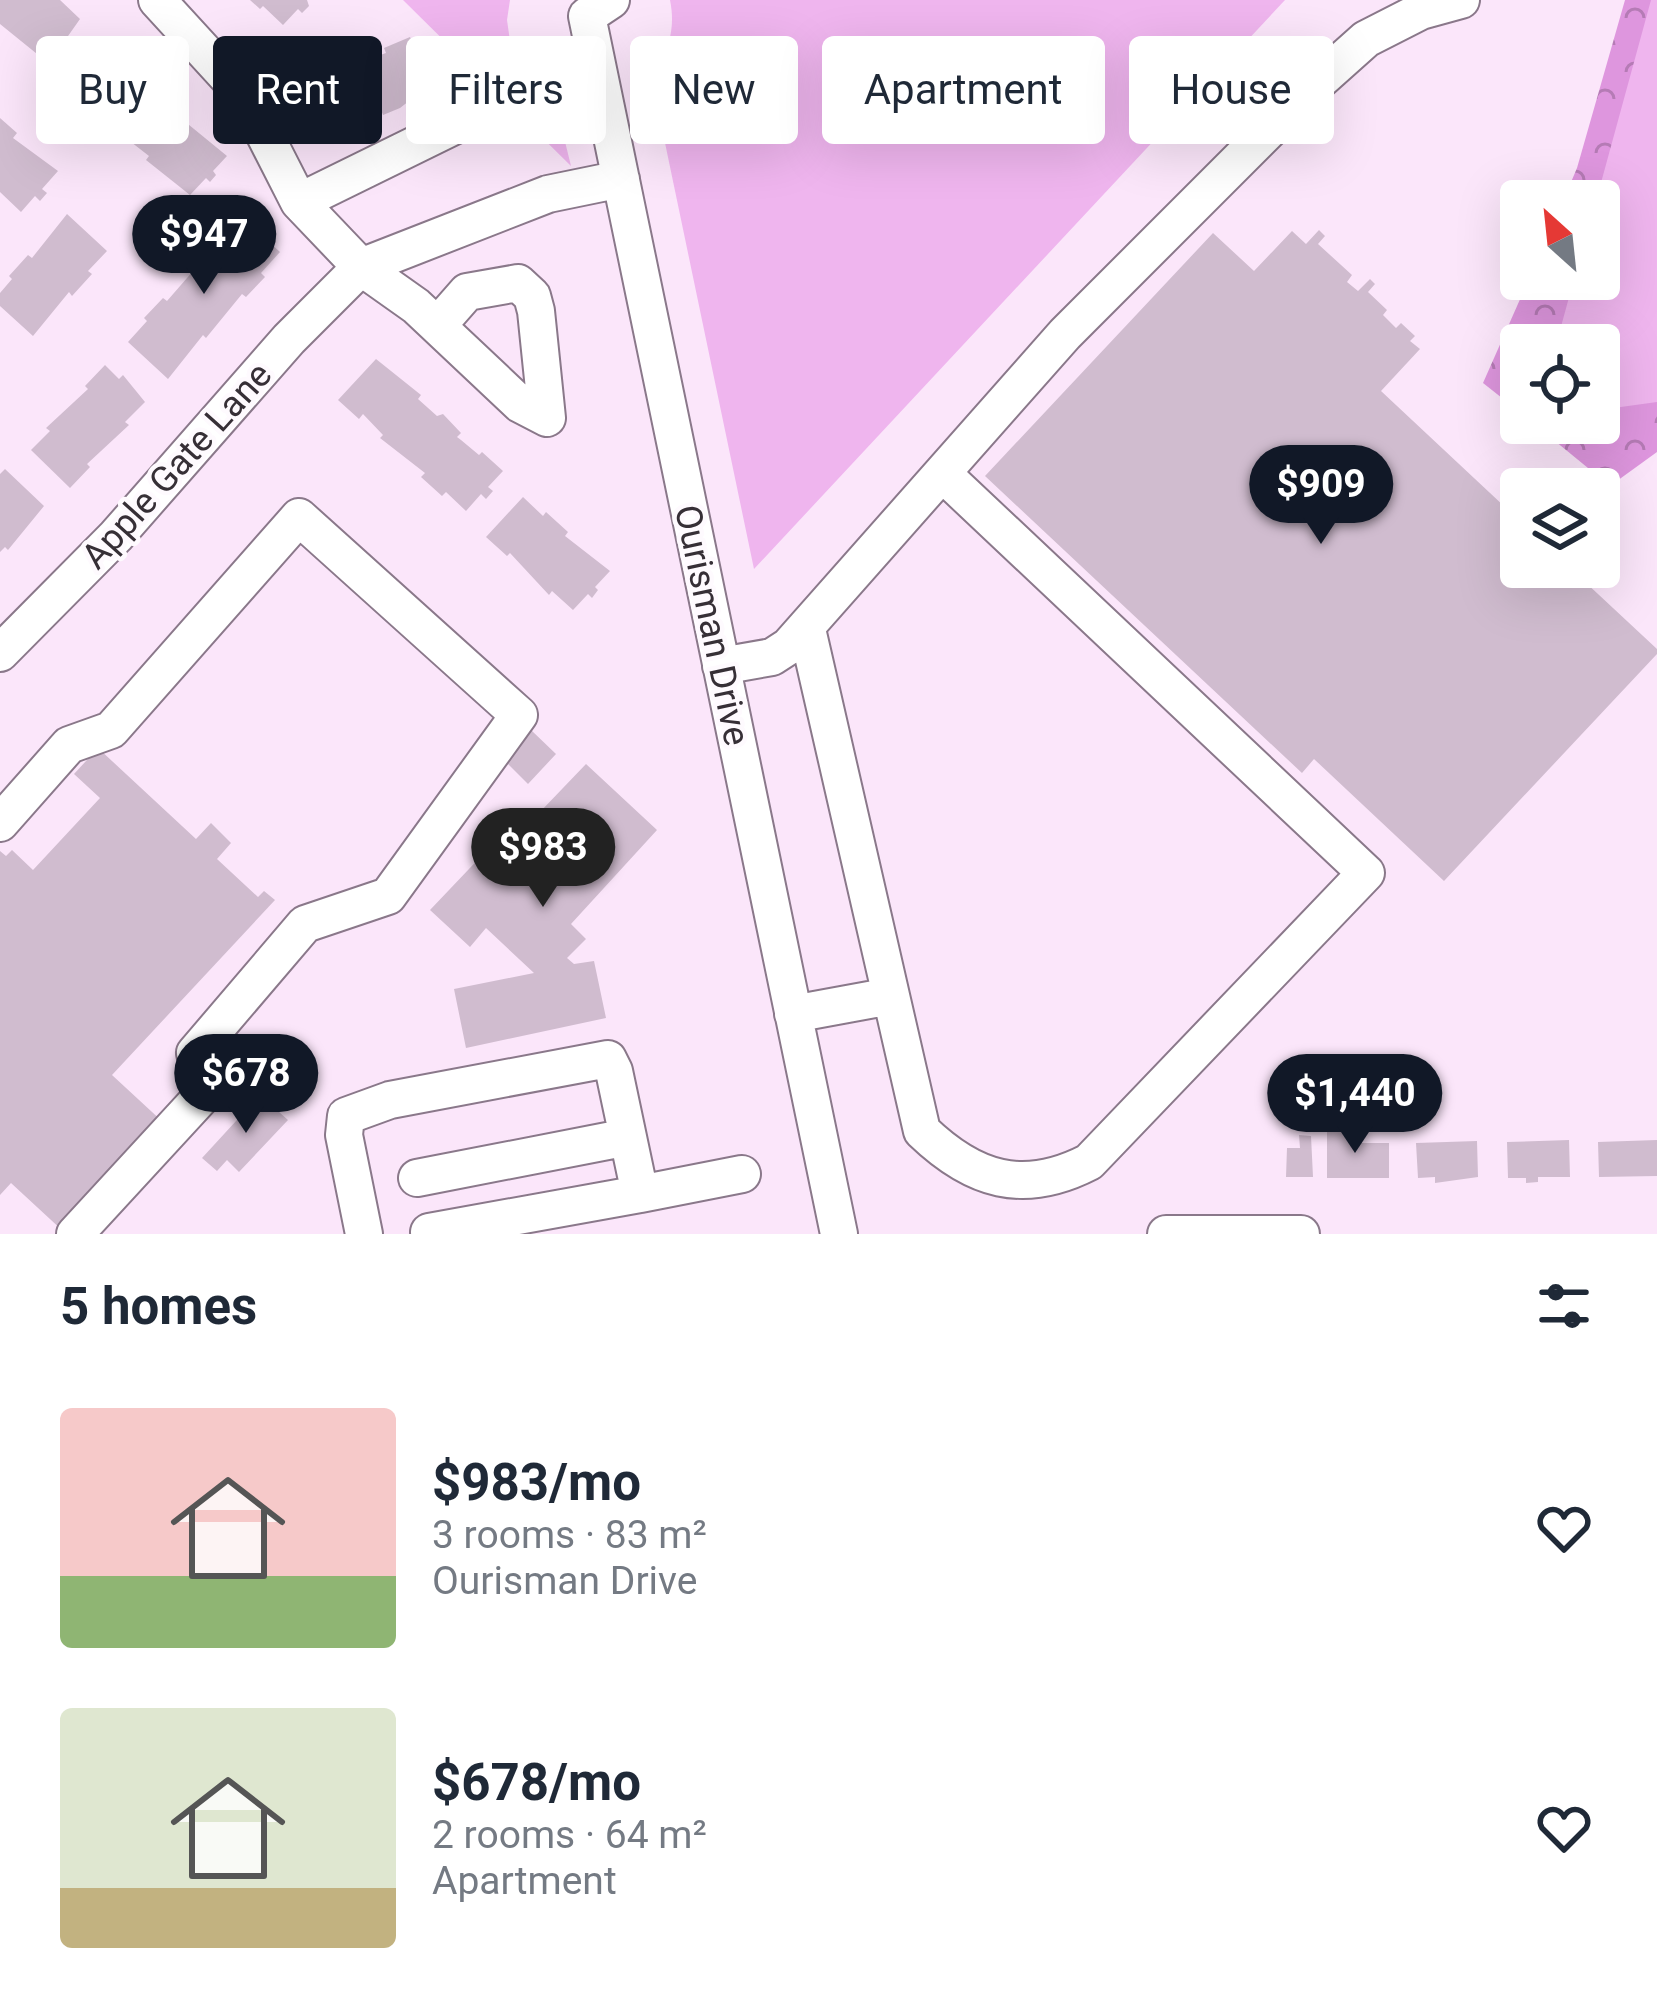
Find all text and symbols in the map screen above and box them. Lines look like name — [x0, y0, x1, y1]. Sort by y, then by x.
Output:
chip: Buy — [36, 36, 189, 144]
chip: Rent — [213, 36, 382, 144]
chip: Filters — [406, 36, 606, 144]
chip: New — [630, 36, 798, 144]
chip: Apartment — [822, 36, 1105, 144]
chip: House — [1129, 36, 1334, 144]
north arrow — [1500, 180, 1620, 300]
map controls — [1500, 180, 1620, 588]
pin: $947 — [133, 195, 275, 297]
text: $947 — [159, 211, 249, 257]
button: locate — [1500, 324, 1620, 444]
street label: Apple Gate Lane — [73, 354, 280, 577]
pin: $909 — [1250, 445, 1392, 547]
text: $909 — [1276, 461, 1366, 507]
button: layers — [1500, 468, 1620, 588]
street label: Ourisman Drive — [666, 501, 758, 749]
pin: $983 — [472, 808, 614, 910]
text: $983 — [498, 824, 588, 870]
pin: $678 — [175, 1034, 317, 1136]
text: $678 — [201, 1050, 291, 1096]
pin: $1,440 — [1257, 1054, 1453, 1156]
text: $1,440 — [1294, 1070, 1416, 1116]
icon: filters — [1531, 1273, 1597, 1339]
text: 5 homes — [60, 1277, 257, 1336]
text: $983/mo — [432, 1453, 641, 1512]
icon: home — [156, 1456, 300, 1600]
icon: heart — [1531, 1495, 1597, 1561]
text: 3 rooms · 83 m² — [432, 1512, 707, 1558]
text: Ourisman Drive — [432, 1558, 697, 1604]
text: $678/mo — [432, 1753, 641, 1812]
icon: home — [156, 1756, 300, 1900]
icon: heart — [1531, 1795, 1597, 1861]
text: 2 rooms · 64 m² — [432, 1812, 707, 1858]
text: Apartment — [432, 1858, 617, 1904]

